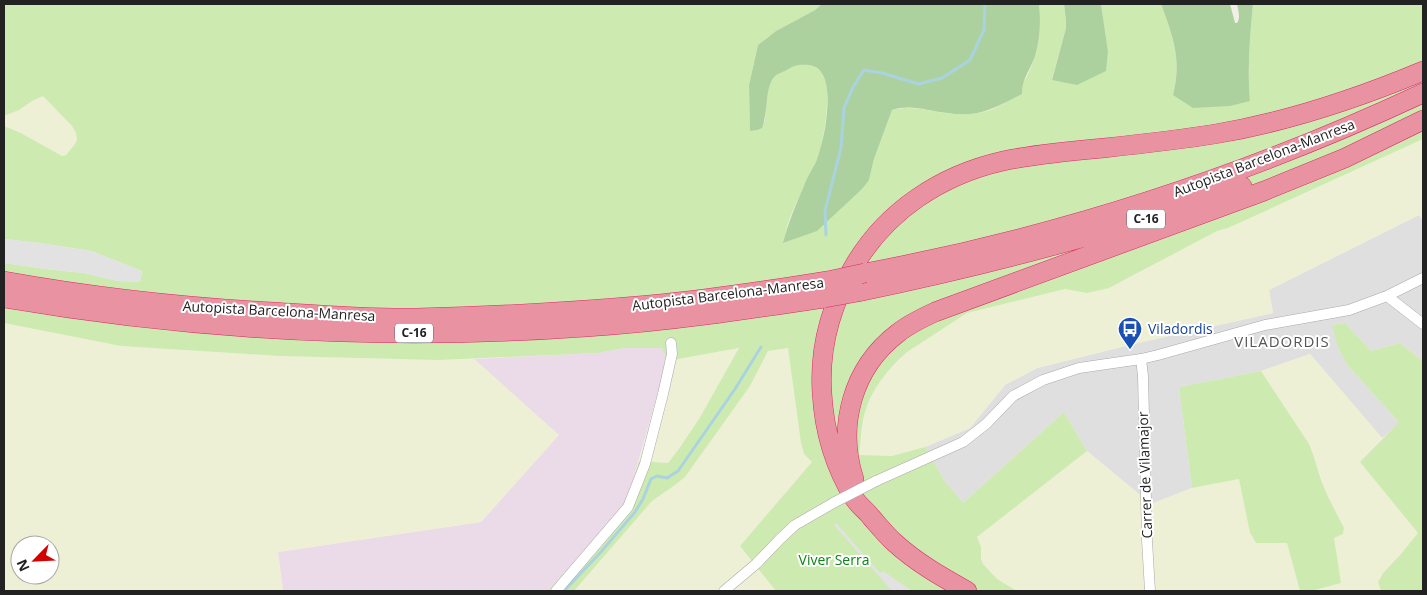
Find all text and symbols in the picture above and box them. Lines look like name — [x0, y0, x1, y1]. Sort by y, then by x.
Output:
street label: Autopista Barcelona-Manresa — [1170, 114, 1357, 201]
road number: C-16 — [1127, 210, 1165, 228]
street label: Autopista Barcelona-Manresa — [631, 272, 825, 315]
street label: Autopista Barcelona-Manresa — [182, 296, 376, 325]
bus stop icon: Viladordis — [1117, 316, 1143, 350]
place label: Viladordis — [1148, 319, 1213, 338]
road number: C-16 — [395, 323, 433, 342]
district label: VILADORDIS — [1234, 331, 1330, 351]
street label: Carrer de Vilamajor — [1133, 411, 1156, 539]
north arrow — [10, 535, 60, 585]
park label: Viver Serra — [799, 550, 869, 569]
text: N — [12, 556, 34, 575]

